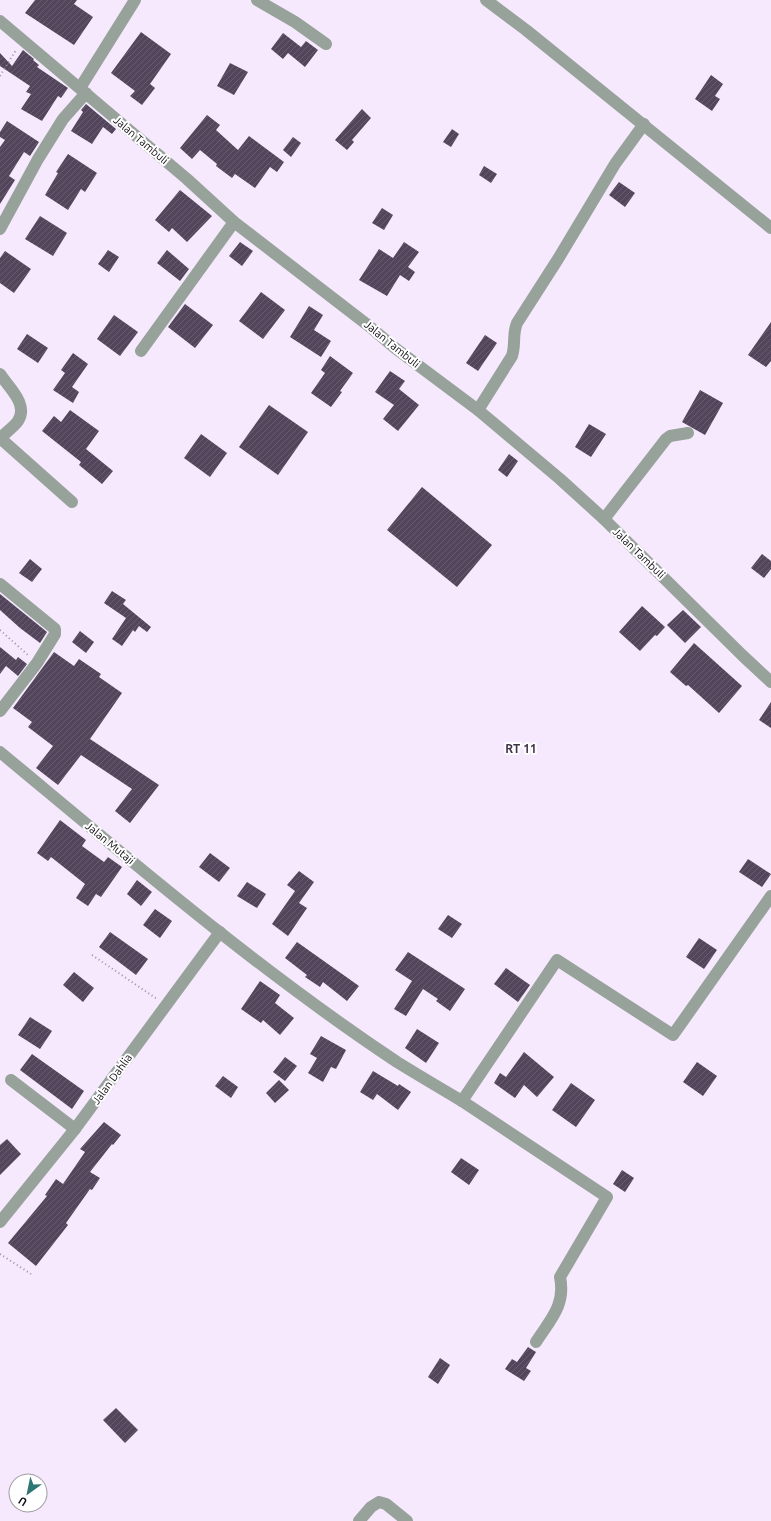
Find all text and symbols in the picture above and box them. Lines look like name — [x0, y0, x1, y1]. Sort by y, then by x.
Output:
street label: Jalan Tambuli — [111, 114, 171, 166]
street label: Jalan Tambuli — [362, 318, 422, 370]
street label: Jalan Tambuli — [611, 525, 667, 581]
district label: RT 11 — [505, 742, 537, 755]
street label: Jalan Mutaji — [83, 820, 137, 866]
street label: Jalan Dahlia — [90, 1051, 134, 1107]
north arrow — [8, 1473, 48, 1513]
text: U — [16, 1494, 29, 1509]

